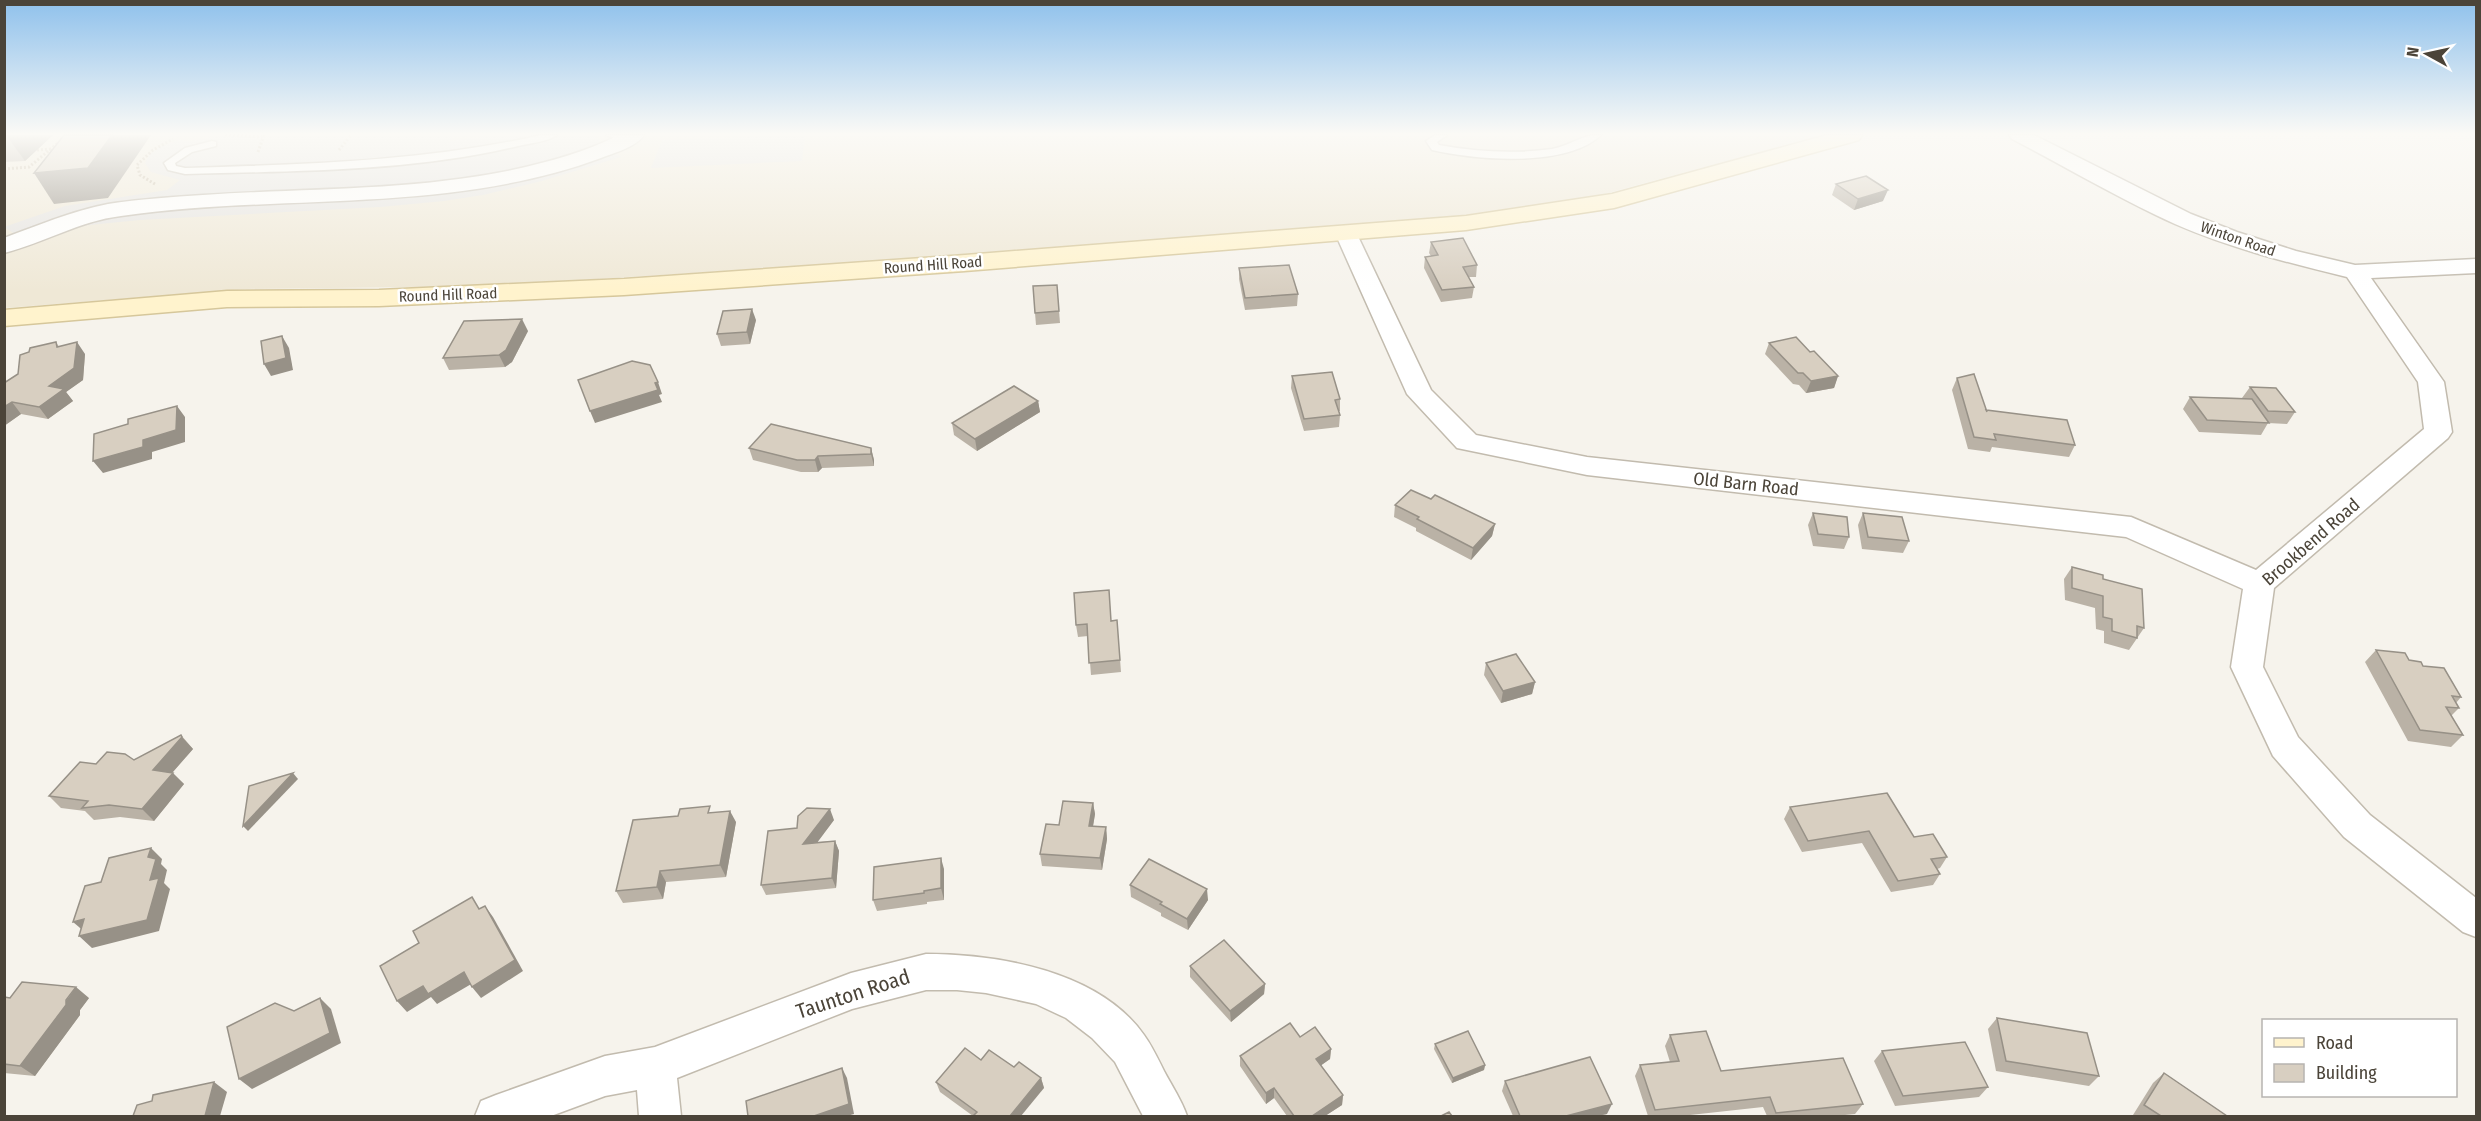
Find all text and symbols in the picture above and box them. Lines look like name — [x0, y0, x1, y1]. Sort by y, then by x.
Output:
north arrow — [2397, 24, 2457, 84]
text: N — [2403, 46, 2423, 58]
street label: Winton Road — [2198, 218, 2278, 260]
street label: Round Hill Road — [883, 253, 983, 277]
street label: Round Hill Road — [398, 284, 498, 306]
street label: Old Barn Road — [1692, 468, 1800, 500]
street label: Brookbend Road — [2258, 494, 2364, 590]
street label: Taunton Road — [793, 963, 913, 1025]
legend — [2262, 1019, 2457, 1097]
text: Road — [2316, 1032, 2353, 1054]
text: Building — [2316, 1062, 2377, 1084]

